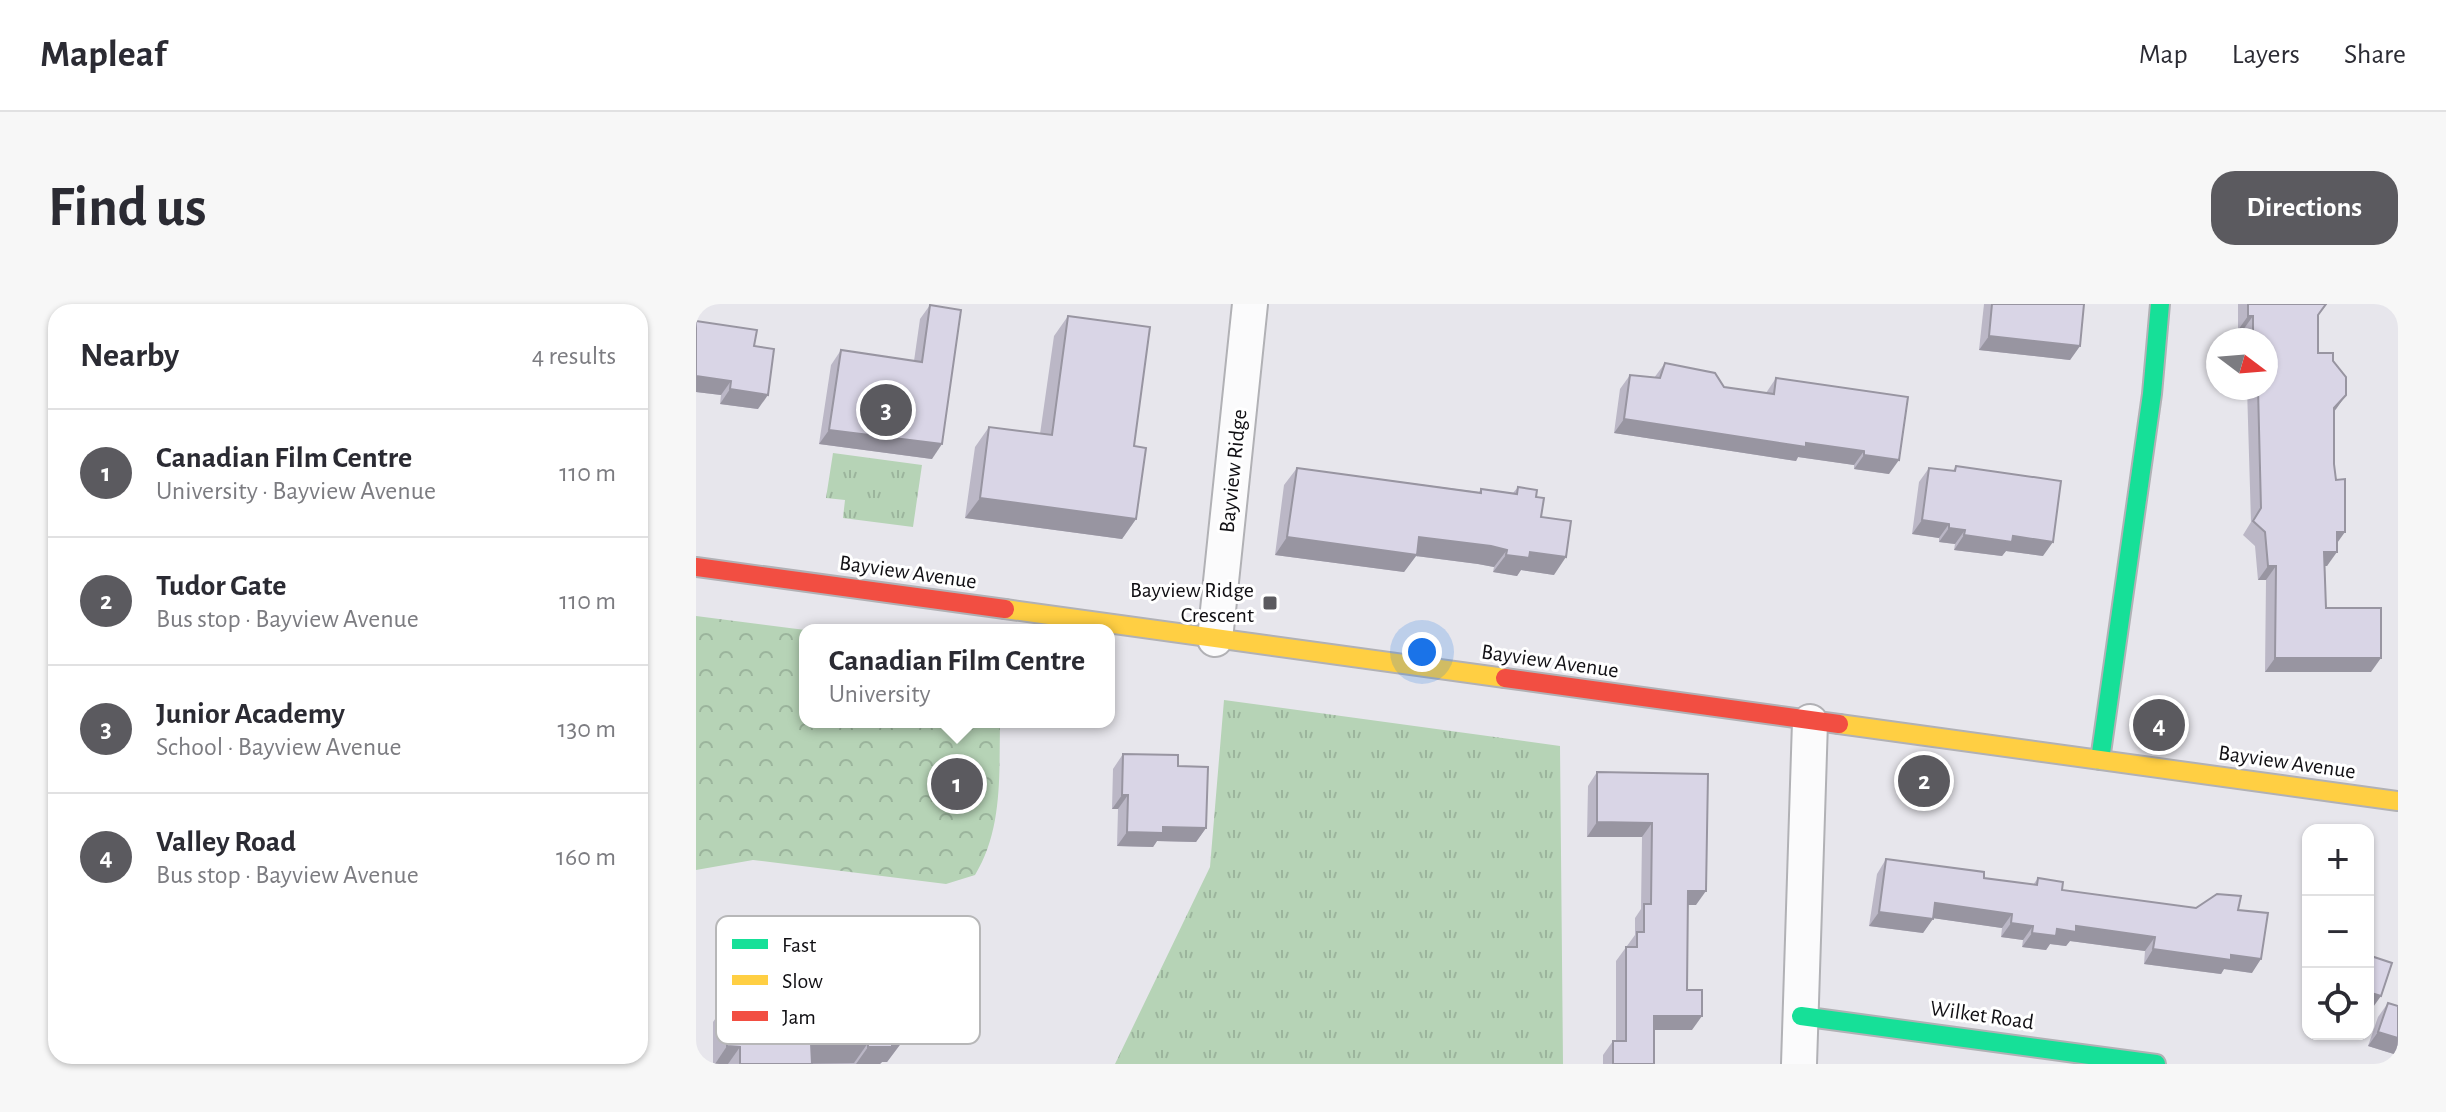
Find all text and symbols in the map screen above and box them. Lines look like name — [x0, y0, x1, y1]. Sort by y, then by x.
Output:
text: Mapleaf — [40, 36, 166, 74]
text: Map — [2139, 41, 2188, 69]
text: Layers — [2232, 41, 2300, 69]
text: Share — [2344, 41, 2406, 69]
button: Directions — [2211, 171, 2398, 245]
text: Find us — [48, 180, 206, 236]
north arrow — [2206, 328, 2278, 400]
text: Nearby — [80, 339, 179, 373]
text: 4 results — [532, 343, 616, 369]
pin: 3 — [860, 380, 912, 440]
street label: Bayview Ridge — [1216, 408, 1250, 534]
text: Canadian Film Centre — [156, 443, 412, 473]
text: 1 — [101, 460, 111, 486]
text: 110 m — [559, 460, 616, 486]
text: University · Bayview Avenue — [156, 478, 436, 504]
street label: Bayview Avenue — [838, 551, 978, 593]
text: Tudor Gate — [156, 571, 286, 601]
place label: Bayview Ridge Crescent — [1130, 579, 1254, 626]
text: 2 — [100, 588, 112, 614]
text: 110 m — [559, 588, 616, 614]
marker: Bayview Ridge Crescent — [1261, 594, 1279, 612]
text: Bus stop · Bayview Avenue — [156, 606, 419, 632]
popup — [799, 624, 1115, 728]
your location — [1402, 632, 1442, 672]
street label: Bayview Avenue — [1480, 640, 1620, 682]
text: Canadian Film Centre — [829, 646, 1085, 676]
text: University — [829, 681, 931, 707]
pin: 4 — [2133, 695, 2185, 755]
text: Junior Academy — [156, 699, 345, 729]
text: 3 — [100, 716, 112, 742]
text: 130 m — [558, 716, 616, 742]
text: School · Bayview Avenue — [156, 734, 401, 760]
street label: Bayview Avenue — [2217, 741, 2357, 783]
pin: 2 — [1898, 751, 1950, 811]
pin: 1 — [931, 754, 983, 814]
map controls — [2302, 824, 2374, 1040]
button: + — [2302, 824, 2374, 896]
text: Valley Road — [156, 827, 296, 857]
text: 4 — [99, 844, 113, 870]
text: 160 m — [556, 844, 616, 870]
text: Bus stop · Bayview Avenue — [156, 862, 419, 888]
button: − — [2302, 896, 2374, 968]
legend — [716, 916, 980, 1044]
text: Fast — [782, 934, 816, 956]
button: locate — [2302, 968, 2374, 1040]
text: Slow — [782, 970, 823, 992]
street label: Wilket Road — [1929, 997, 2035, 1033]
text: Jam — [782, 1006, 816, 1028]

